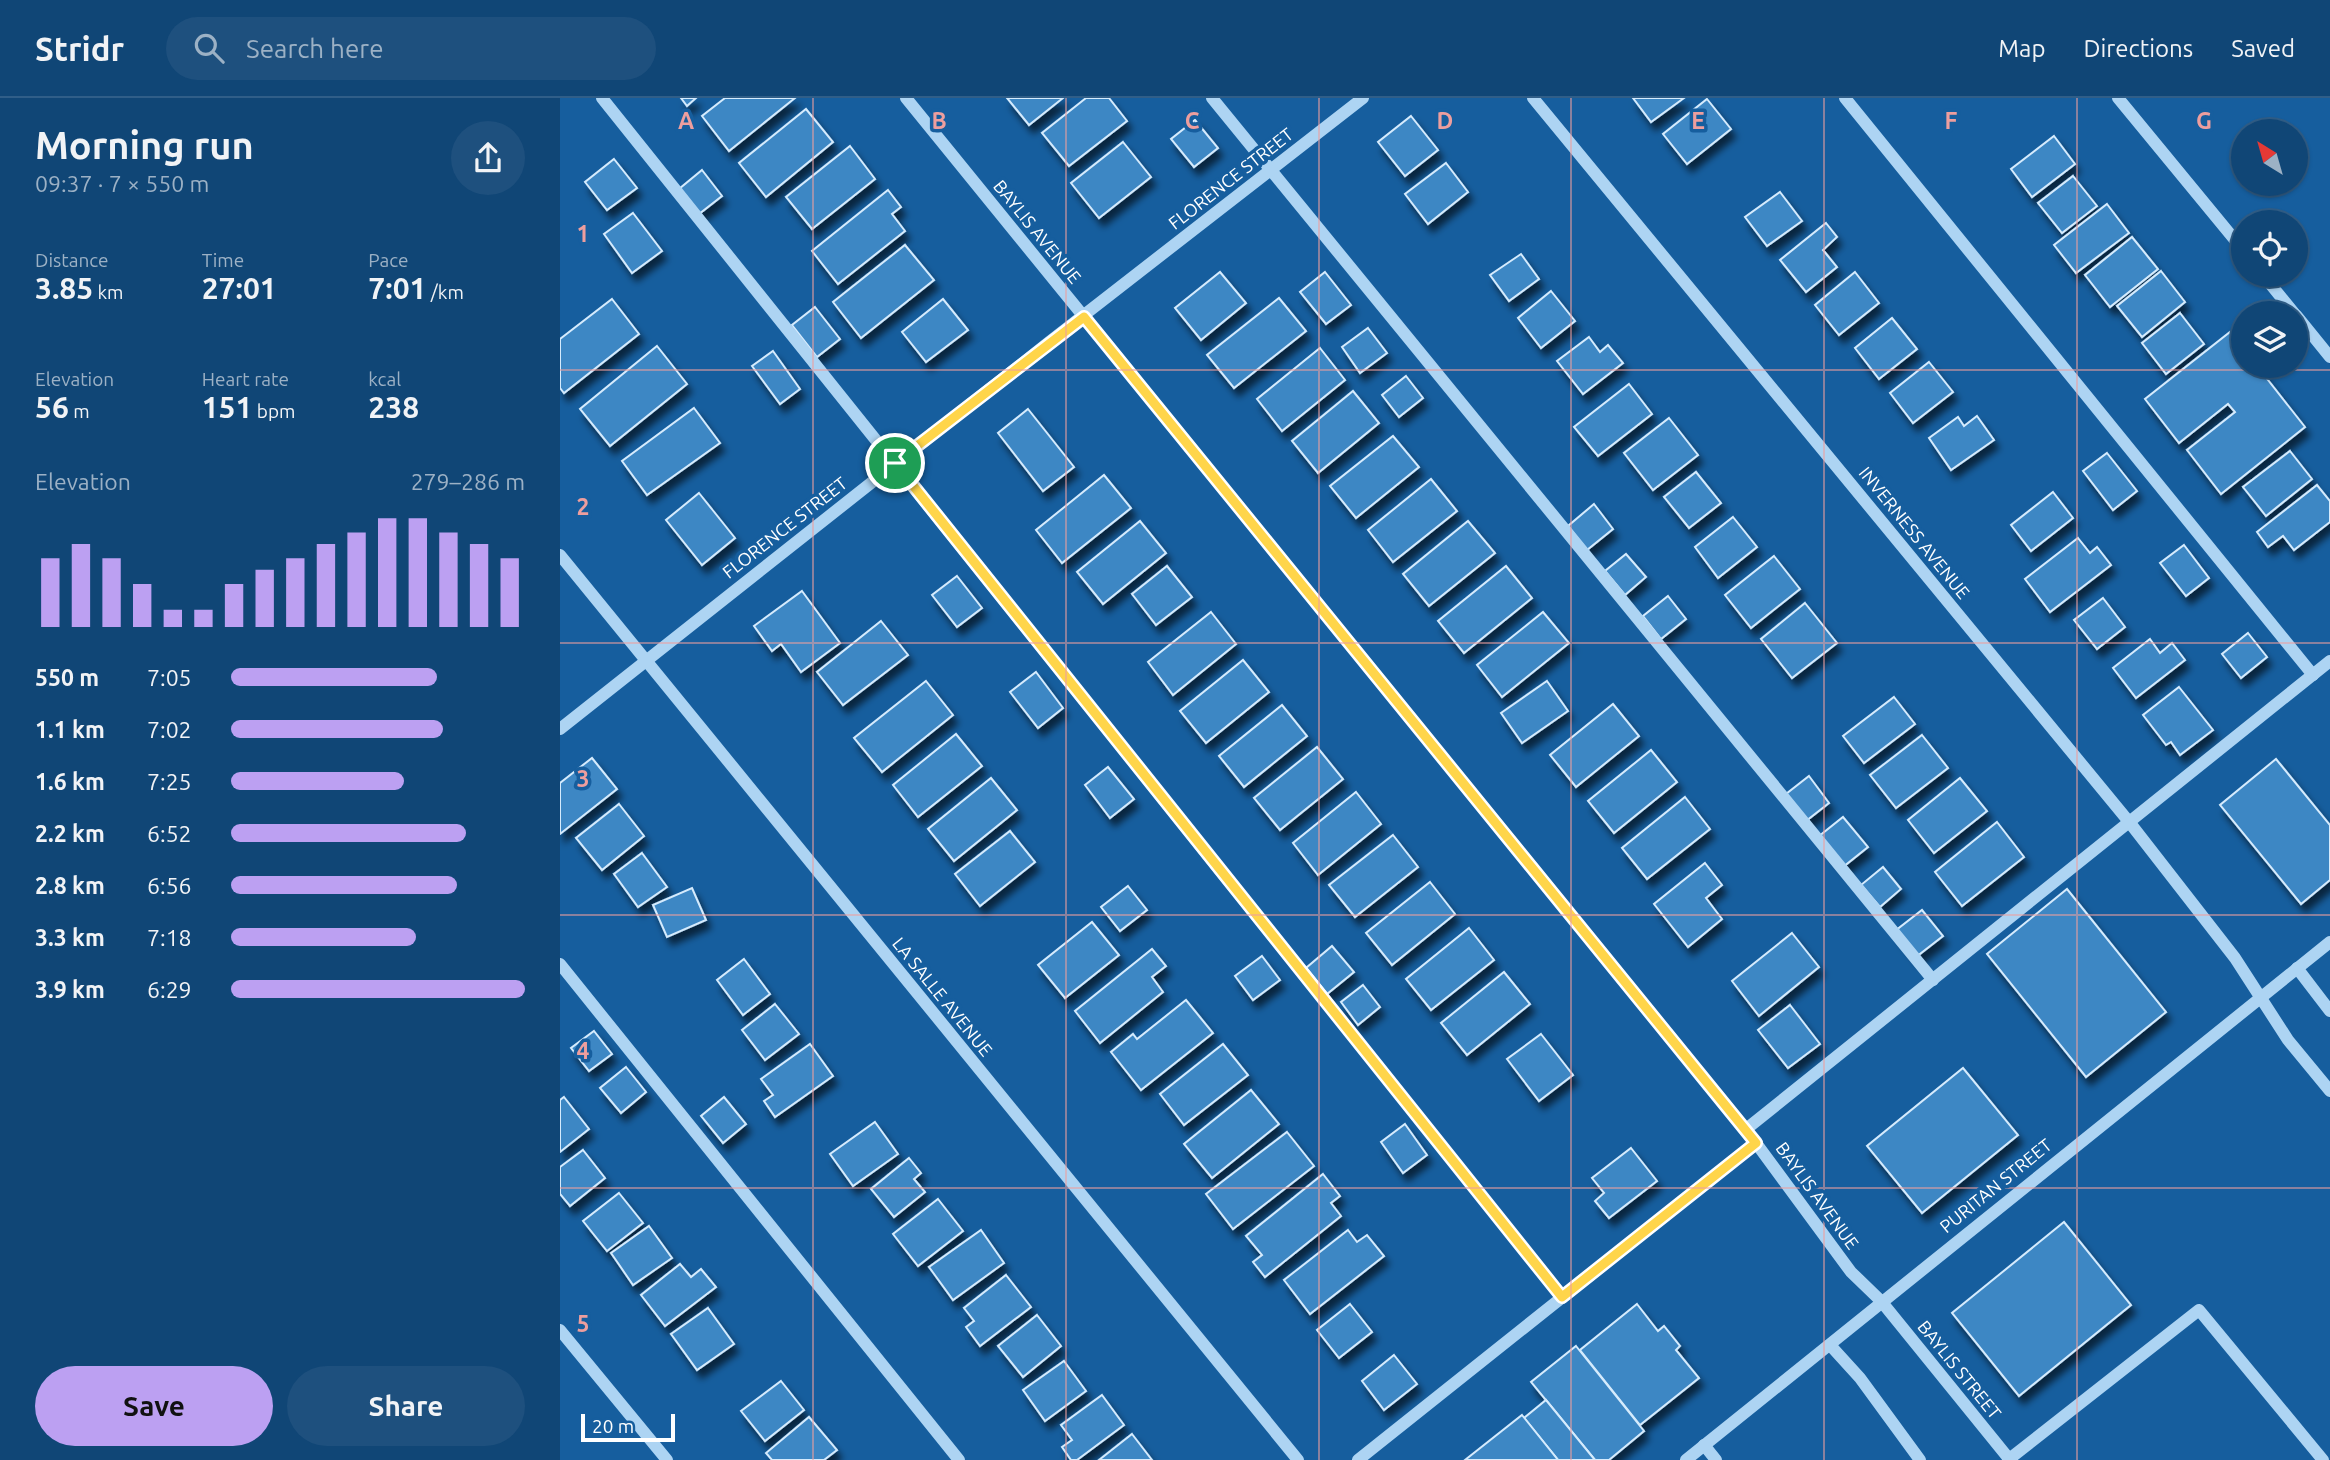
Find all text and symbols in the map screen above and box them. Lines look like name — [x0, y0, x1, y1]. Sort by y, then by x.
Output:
search box — [166, 17, 656, 80]
icon: search — [190, 29, 228, 67]
text: Stridr — [35, 30, 124, 67]
text: Search here — [246, 34, 383, 63]
text: Map — [1998, 35, 2045, 62]
text: Directions — [2083, 35, 2193, 62]
text: Saved — [2231, 35, 2295, 62]
text: A — [678, 108, 694, 133]
text: B — [931, 108, 947, 133]
text: C — [1185, 108, 1200, 133]
text: D — [1437, 108, 1453, 133]
text: E — [1691, 108, 1705, 133]
text: F — [1945, 108, 1958, 133]
text: G — [2196, 108, 2212, 133]
north arrow — [2231, 119, 2308, 196]
map controls — [2231, 119, 2308, 378]
button: share — [451, 121, 525, 195]
street label: FLORENCE STREET — [1164, 123, 1297, 233]
text: Morning run — [35, 124, 254, 166]
text: 09:37 · 7 × 550 m — [35, 171, 209, 196]
street label: BAYLIS AVENUE — [990, 176, 1086, 287]
button: locate — [2231, 210, 2308, 287]
text: 1 — [577, 221, 589, 246]
text: Distance — [35, 249, 109, 271]
text: Time — [202, 249, 244, 271]
text: Pace — [368, 249, 409, 271]
text: 3.85 — [35, 271, 93, 305]
text: 27:01 — [202, 271, 277, 305]
text: 7:01 — [368, 271, 426, 305]
text: km — [93, 281, 123, 303]
text: /km — [426, 281, 464, 303]
button: layers — [2231, 301, 2308, 378]
text: Elevation — [35, 368, 114, 390]
text: Heart rate — [202, 368, 289, 390]
text: kcal — [368, 368, 401, 390]
text: 56 — [35, 390, 69, 424]
text: 151 — [202, 390, 252, 424]
text: 238 — [368, 390, 419, 424]
text: m — [69, 400, 90, 422]
text: bpm — [252, 400, 295, 422]
pin — [865, 433, 925, 493]
icon: arrive — [876, 444, 914, 482]
street label: INVERNESS AVENUE — [1855, 462, 1974, 602]
text: Elevation — [35, 469, 131, 494]
text: 279–286 m — [411, 469, 525, 494]
street label: FLORENCE STREET — [718, 472, 851, 582]
text: 2 — [577, 494, 589, 519]
text: 550 m — [35, 665, 99, 690]
text: 7:05 — [147, 665, 192, 690]
text: 1.1 km — [35, 717, 105, 742]
text: 7:02 — [147, 717, 192, 742]
text: 3 — [577, 766, 589, 791]
text: 1.6 km — [35, 769, 105, 794]
text: 7:25 — [147, 769, 192, 794]
text: 2.2 km — [35, 821, 105, 846]
text: 6:52 — [147, 821, 192, 846]
text: 2.8 km — [35, 873, 105, 898]
text: 6:56 — [147, 873, 192, 898]
text: 3.3 km — [35, 925, 105, 950]
text: 7:18 — [147, 925, 192, 950]
street label: LA SALLE AVENUE — [889, 933, 997, 1060]
text: 3.9 km — [35, 977, 105, 1002]
text: 6:29 — [147, 977, 192, 1002]
text: 4 — [577, 1038, 590, 1063]
street label: PURITAN STREET — [1936, 1134, 2055, 1236]
street label: BAYLIS AVENUE — [1772, 1138, 1863, 1253]
text: 5 — [577, 1311, 589, 1336]
street label: BAYLIS STREET — [1914, 1316, 2005, 1422]
button: Save — [35, 1366, 273, 1446]
button: Share — [287, 1366, 525, 1446]
scale bar — [581, 1411, 676, 1443]
text: 20 m — [592, 1415, 634, 1437]

